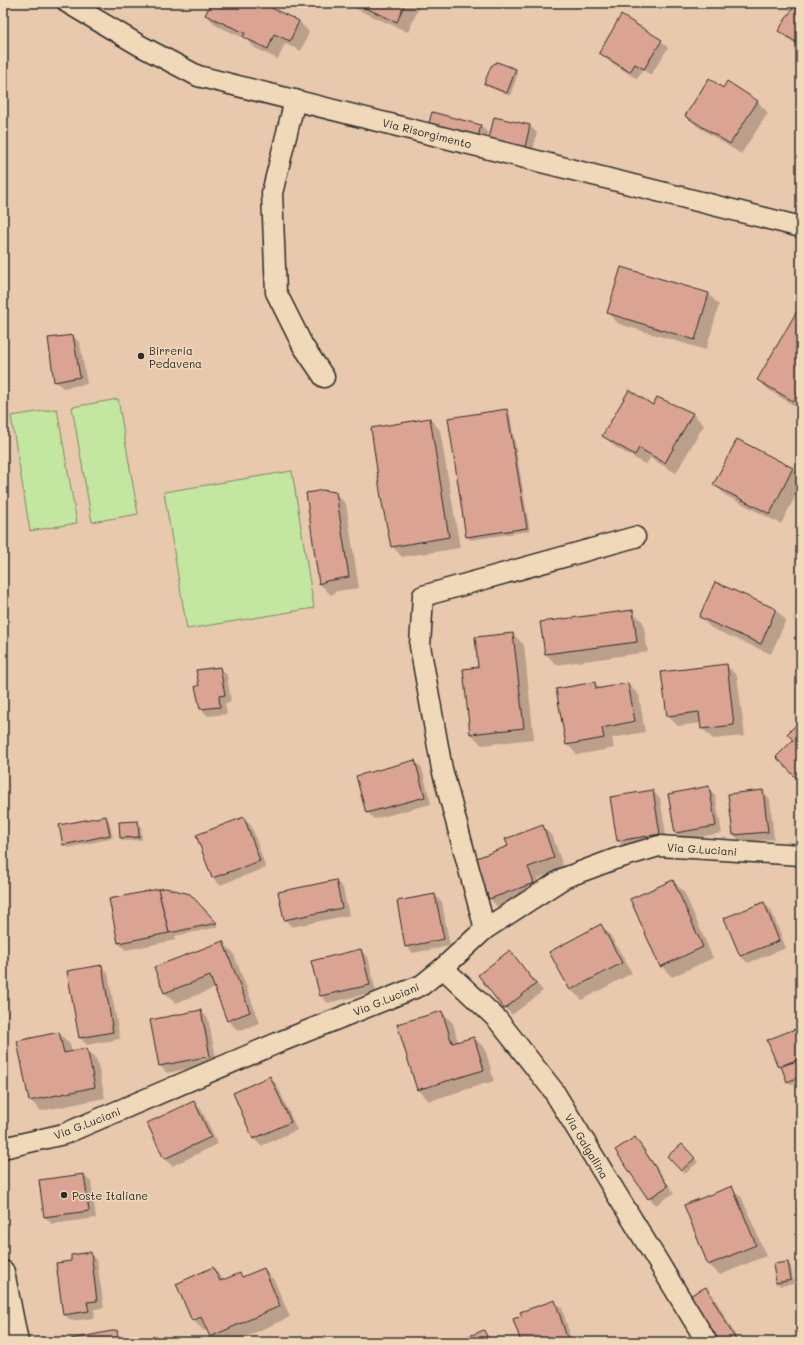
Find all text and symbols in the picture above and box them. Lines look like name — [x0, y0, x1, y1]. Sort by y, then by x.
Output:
street label: Via Risorgimento — [381, 115, 474, 151]
place label: Birreria Pedavena — [149, 343, 202, 371]
marker: Birreria Pedavena — [136, 351, 146, 361]
street label: Via G.Luciani — [666, 839, 738, 859]
street label: Via G.Luciani — [351, 979, 421, 1019]
street label: Via G.Luciani — [52, 1103, 122, 1143]
street label: Via Galgallina — [562, 1111, 612, 1182]
place label: Poste Italiane — [72, 1188, 148, 1203]
marker: Poste Italiane — [59, 1190, 69, 1200]

